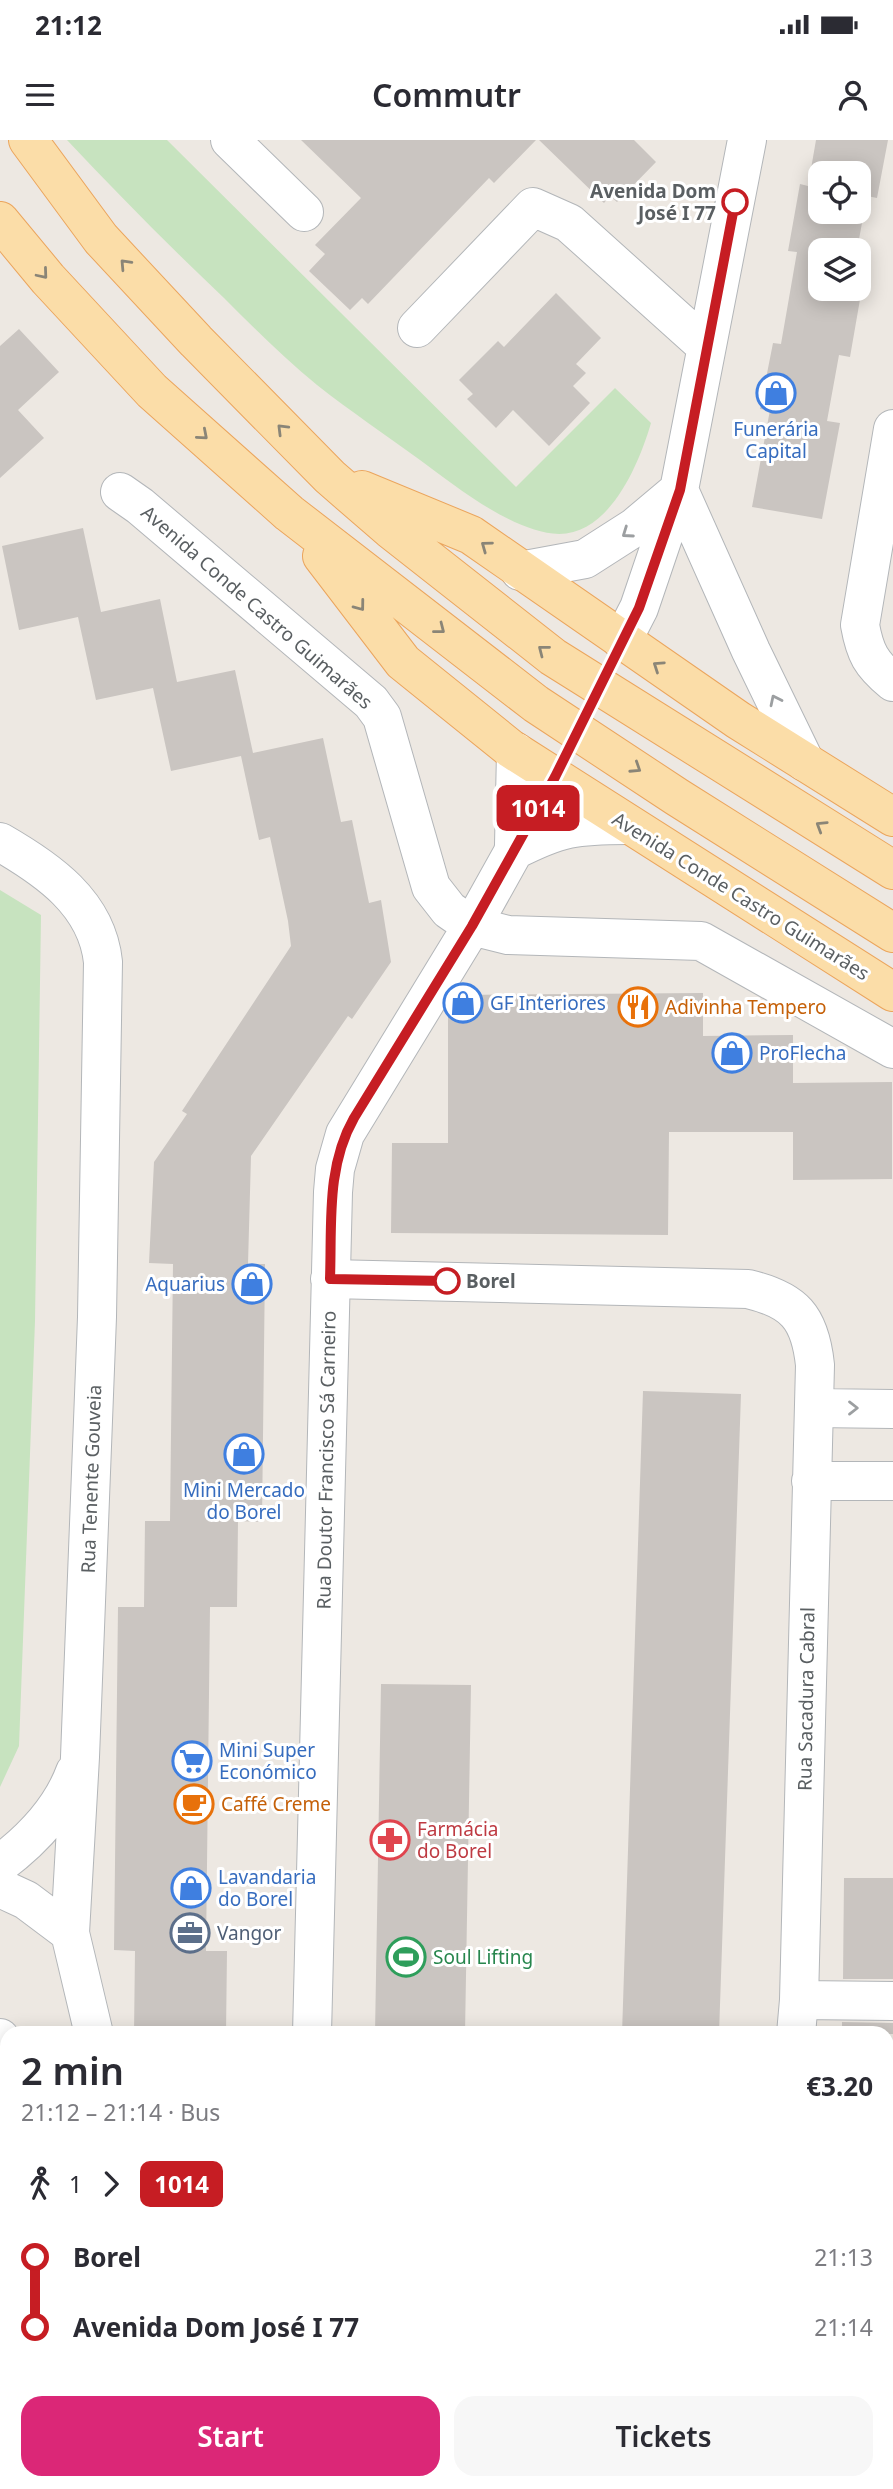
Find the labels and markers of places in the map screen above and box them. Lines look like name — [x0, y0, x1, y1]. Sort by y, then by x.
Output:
place label: Avenida Dom José I 77 — [590, 178, 716, 226]
marker: Avenida Dom José I 77 — [722, 189, 748, 215]
shop icon: Funerária Capital — [755, 372, 797, 414]
place label: Funerária Capital — [733, 416, 819, 464]
shop icon: GF Interiores — [442, 982, 484, 1024]
restaurant icon: Adivinha Tempero — [617, 986, 659, 1028]
place label: GF Interiores — [490, 990, 606, 1016]
place label: Adivinha Tempero — [665, 994, 826, 1020]
shop icon: ProFlecha — [711, 1032, 753, 1074]
place label: ProFlecha — [759, 1040, 846, 1066]
shop icon: Aquarius — [231, 1263, 273, 1305]
marker: Borel — [434, 1268, 460, 1294]
place label: Borel — [466, 1268, 516, 1294]
place label: Aquarius — [145, 1271, 225, 1297]
shop icon: Mini Mercado do Borel — [223, 1433, 265, 1475]
place label: Mini Mercado do Borel — [183, 1477, 305, 1525]
place label: Mini Super Económico — [219, 1737, 317, 1785]
supermarket icon: Mini Super Económico — [171, 1740, 213, 1782]
cafe icon: Caffé Creme — [173, 1783, 215, 1825]
place label: Caffé Creme — [221, 1791, 331, 1817]
place label: Farmácia do Borel — [417, 1816, 498, 1864]
pharmacy icon: Farmácia do Borel — [369, 1819, 411, 1861]
place label: Lavandaria do Borel — [218, 1864, 316, 1912]
shop icon: Lavandaria do Borel — [170, 1867, 212, 1909]
office icon: Vangor — [169, 1912, 211, 1954]
place label: Vangor — [217, 1920, 282, 1946]
sports icon: Soul Lifting — [385, 1936, 427, 1978]
place label: Soul Lifting — [433, 1944, 533, 1970]

